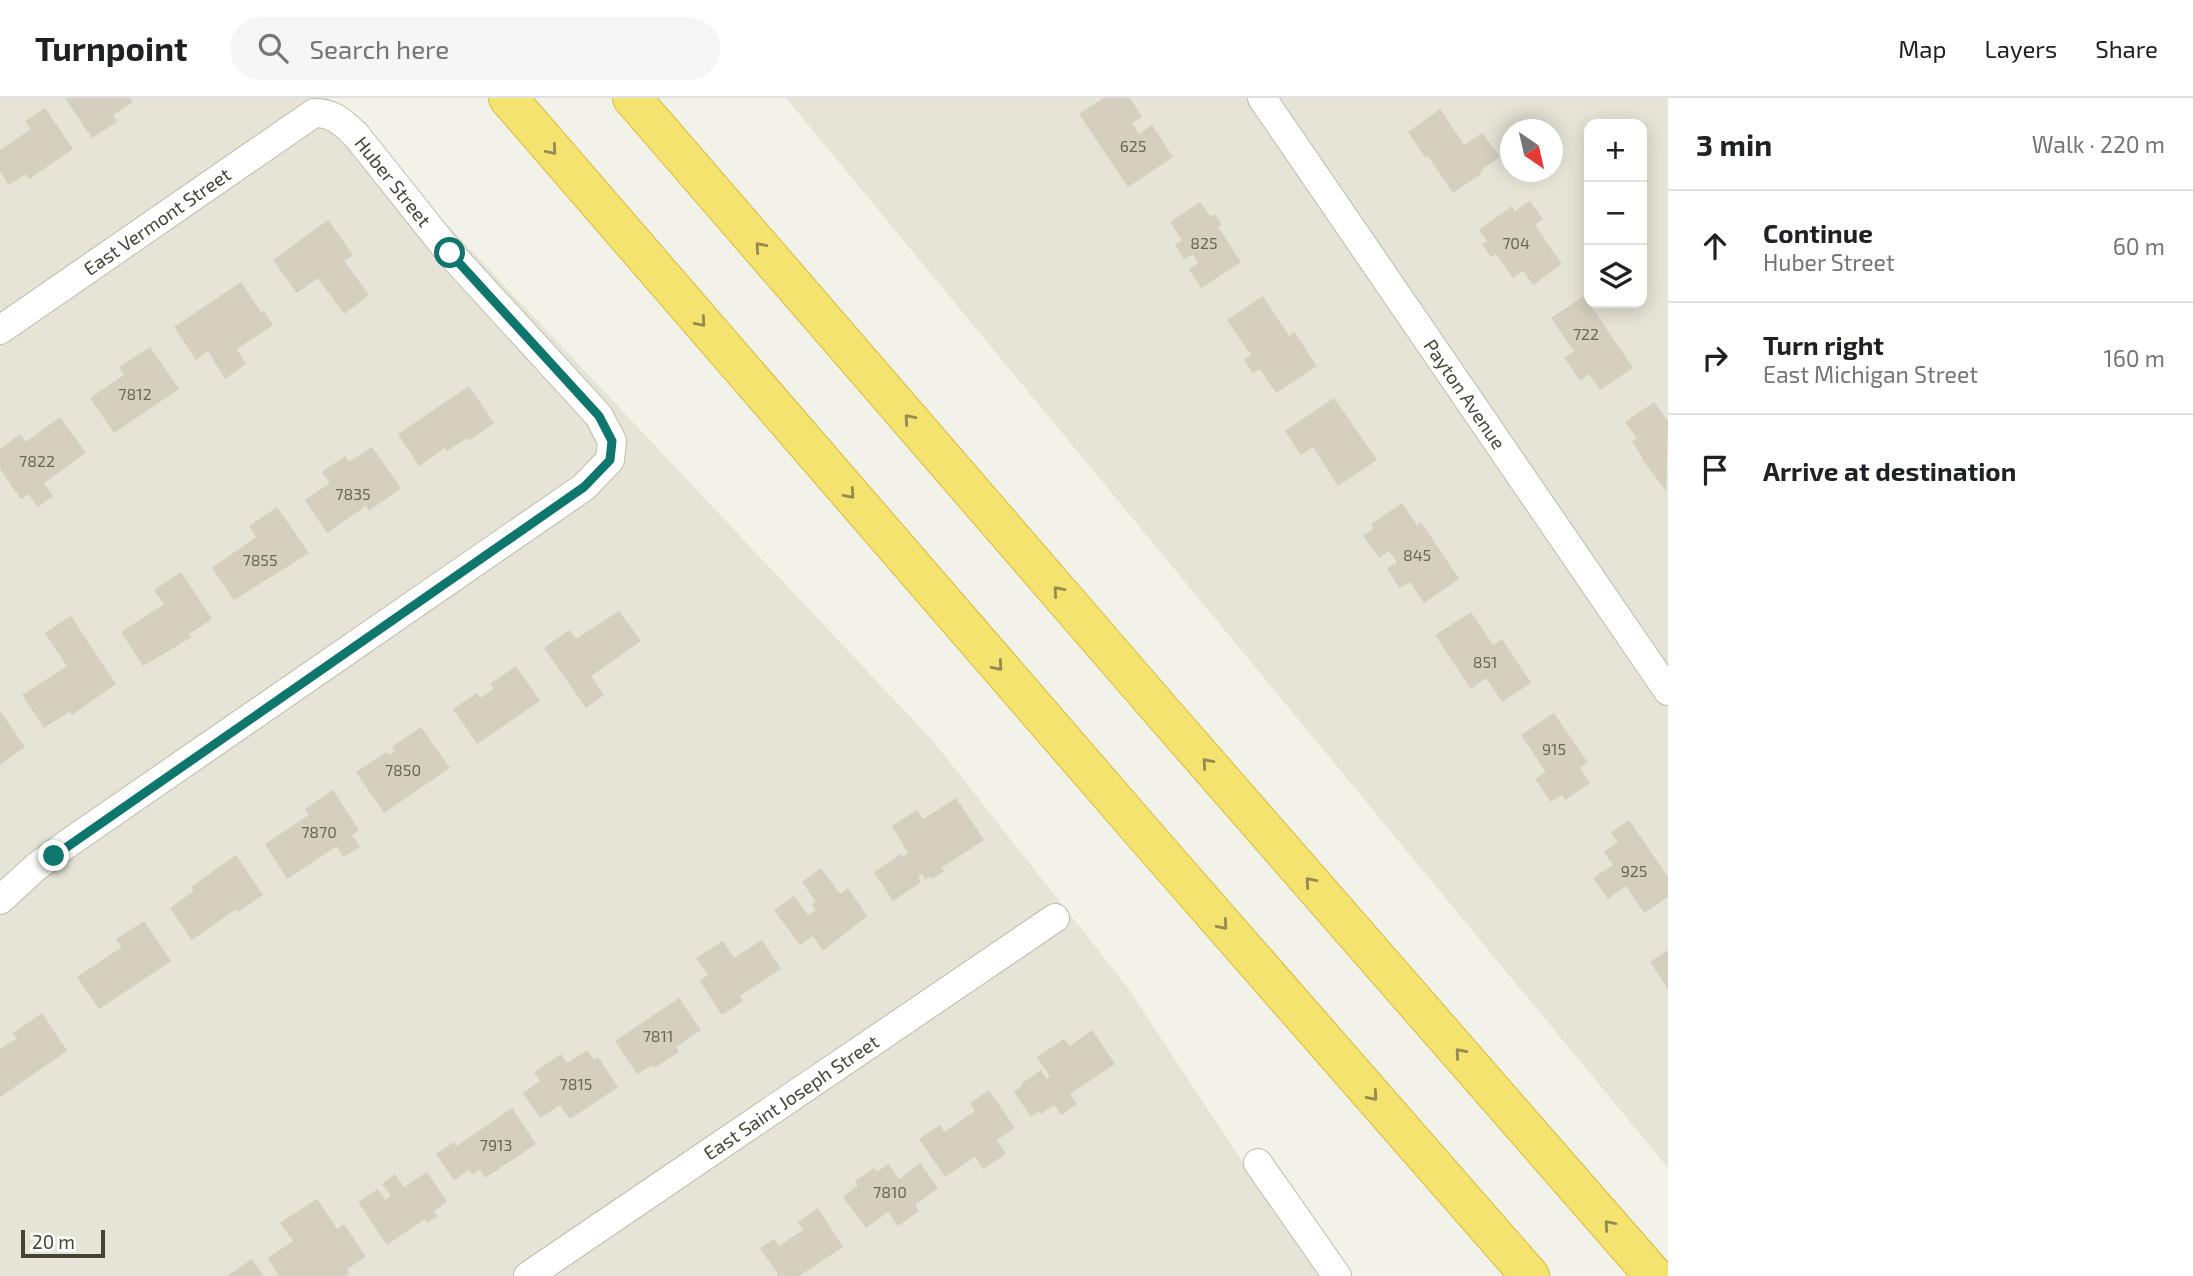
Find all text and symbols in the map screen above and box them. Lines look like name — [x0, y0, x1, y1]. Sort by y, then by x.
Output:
search box — [230, 17, 720, 80]
text: Turnpoint — [35, 28, 188, 68]
icon: search — [254, 29, 292, 67]
text: Search here — [310, 33, 449, 64]
text: Map — [1898, 34, 1946, 63]
text: Layers — [1984, 34, 2057, 63]
text: Share — [2095, 34, 2158, 63]
north arrow — [1500, 119, 1563, 182]
map controls — [1584, 119, 1647, 308]
button: + — [1584, 119, 1647, 182]
text: 3 min — [1696, 126, 1772, 162]
text: Walk · 220 m — [2032, 130, 2165, 158]
street label: Huber Street — [350, 131, 436, 231]
house number: 625 — [1120, 136, 1146, 155]
one-way arrow — [544, 141, 556, 154]
street label: East Vermont Street — [79, 162, 235, 280]
button: − — [1584, 182, 1647, 245]
text: Continue — [1763, 217, 1873, 248]
icon: ahead — [1696, 227, 1734, 265]
text: 60 m — [2113, 232, 2165, 260]
house number: 825 — [1190, 233, 1218, 252]
house number: 704 — [1502, 233, 1530, 252]
route start — [434, 237, 465, 268]
one-way arrow — [756, 242, 769, 255]
button: layers — [1584, 245, 1647, 308]
text: Huber Street — [1763, 248, 1895, 276]
one-way arrow — [693, 314, 705, 327]
house number: 722 — [1573, 324, 1599, 343]
text: Turn right — [1763, 329, 1884, 360]
street label: Payton Avenue — [1420, 335, 1511, 453]
icon: right — [1696, 339, 1734, 377]
text: 160 m — [2104, 344, 2165, 372]
text: East Michigan Street — [1763, 360, 1978, 388]
house number: 7812 — [118, 384, 152, 403]
one-way arrow — [905, 414, 917, 427]
house number: 7822 — [19, 451, 55, 470]
icon: arrive — [1696, 451, 1734, 489]
text: Arrive at destination — [1763, 455, 2016, 486]
house number: 7835 — [335, 484, 371, 503]
one-way arrow — [842, 486, 854, 499]
house number: 845 — [1403, 545, 1431, 564]
house number: 7855 — [242, 550, 278, 569]
one-way arrow — [1054, 586, 1066, 599]
house number: 851 — [1473, 652, 1497, 671]
one-way arrow — [990, 658, 1002, 671]
house number: 915 — [1542, 739, 1566, 758]
one-way arrow — [1203, 758, 1215, 771]
house number: 7850 — [385, 760, 421, 779]
house number: 7870 — [301, 822, 337, 841]
route end — [38, 840, 69, 871]
house number: 925 — [1621, 861, 1647, 880]
one-way arrow — [1306, 877, 1318, 890]
one-way arrow — [1215, 917, 1227, 930]
house number: 7811 — [643, 1026, 673, 1045]
street label: East Saint Joseph Street — [699, 1029, 883, 1164]
one-way arrow — [1456, 1048, 1468, 1061]
house number: 7815 — [560, 1074, 592, 1093]
one-way arrow — [1365, 1087, 1377, 1100]
house number: 7913 — [480, 1135, 512, 1154]
house number: 7810 — [873, 1182, 907, 1201]
one-way arrow — [1605, 1220, 1617, 1233]
scale bar — [21, 1227, 105, 1259]
text: 20 m — [32, 1230, 75, 1253]

